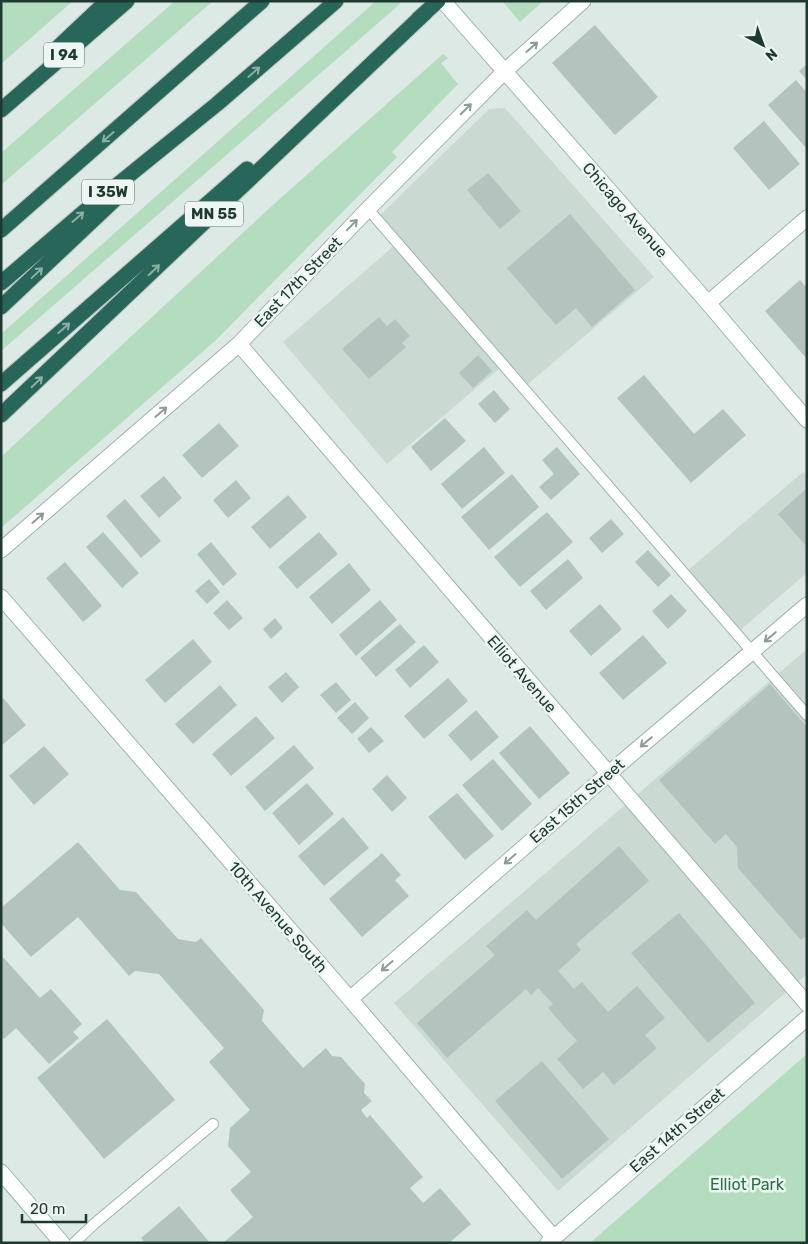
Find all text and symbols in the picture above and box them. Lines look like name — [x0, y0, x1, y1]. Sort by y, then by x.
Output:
north arrow — [738, 20, 788, 70]
one-way arrow — [525, 41, 538, 53]
road number: I 94 — [44, 42, 84, 68]
text: N — [762, 45, 781, 64]
one-way arrow — [247, 67, 260, 78]
one-way arrow — [460, 104, 472, 116]
one-way arrow — [102, 131, 115, 142]
street label: Chicago Avenue — [578, 158, 672, 262]
road number: I 35W — [82, 180, 134, 204]
road number: MN 55 — [185, 202, 243, 226]
one-way arrow — [71, 211, 84, 223]
one-way arrow — [346, 219, 358, 232]
street label: East 17th Street — [250, 233, 346, 331]
one-way arrow — [148, 264, 161, 276]
one-way arrow — [30, 267, 43, 279]
one-way arrow — [58, 323, 71, 334]
one-way arrow — [30, 376, 43, 388]
one-way arrow — [154, 406, 167, 417]
one-way arrow — [31, 513, 44, 524]
street label: Elliot Avenue — [483, 631, 561, 717]
one-way arrow — [763, 631, 776, 642]
one-way arrow — [639, 736, 652, 747]
street label: East 15th Street — [526, 755, 628, 847]
one-way arrow — [503, 854, 516, 865]
street label: 10th Avenue South — [225, 857, 331, 977]
one-way arrow — [381, 961, 394, 972]
street label: East 14th Street — [626, 1084, 728, 1176]
park label: Elliot Park — [710, 1175, 785, 1194]
scale bar — [22, 1192, 86, 1224]
text: 20 m — [30, 1200, 65, 1218]

